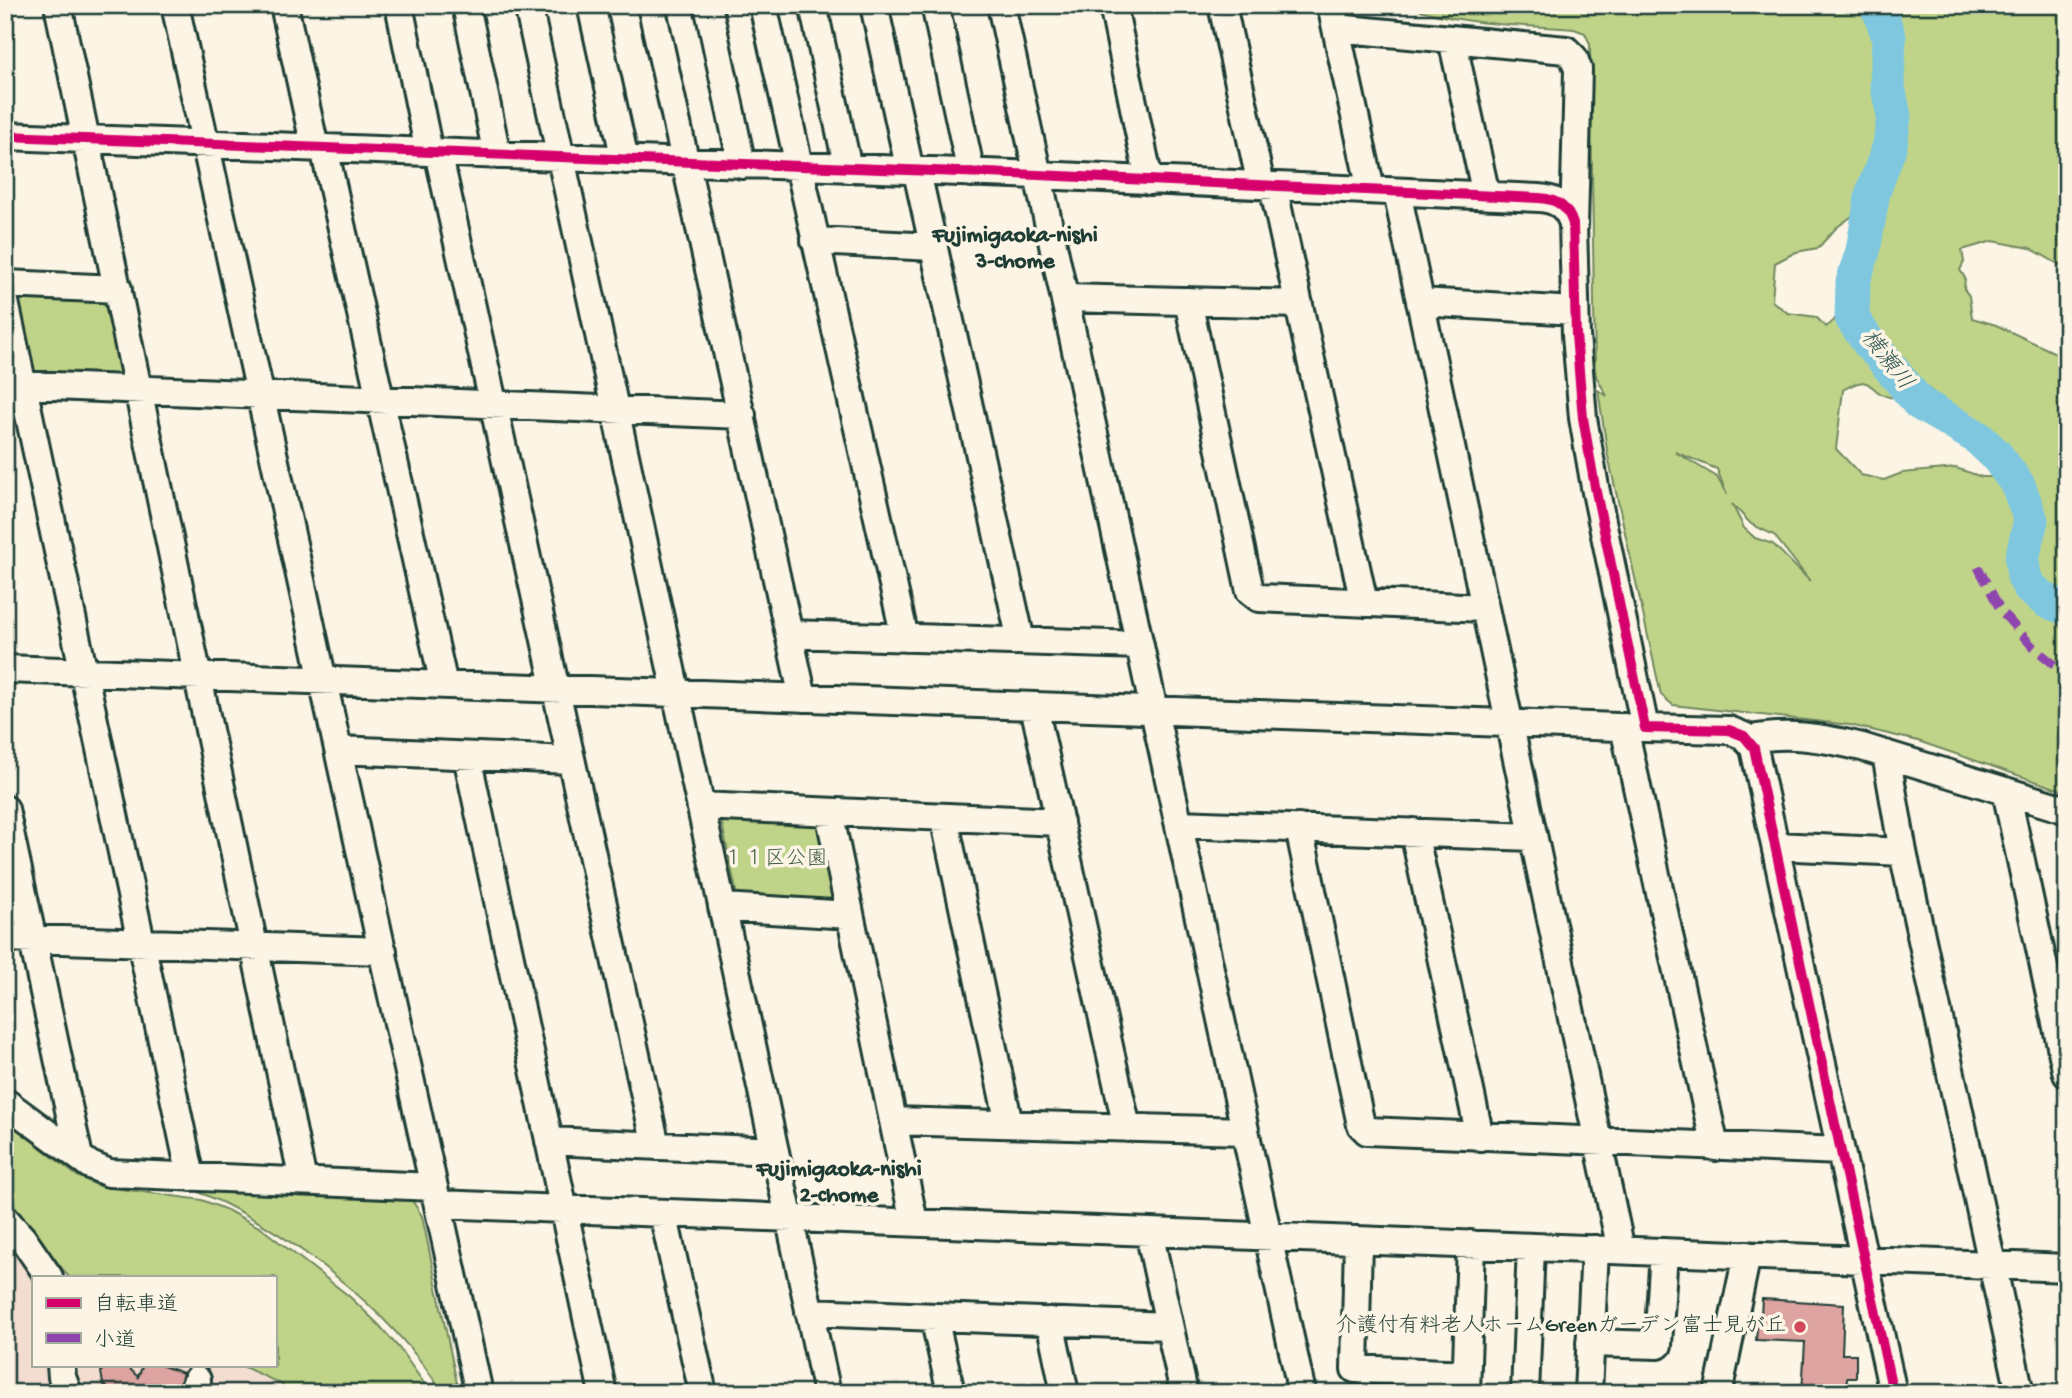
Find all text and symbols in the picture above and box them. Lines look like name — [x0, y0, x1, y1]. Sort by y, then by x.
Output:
district label: Fujimigaoka-nishi 3-chome — [931, 223, 1098, 276]
water label: 横瀬川 — [1854, 325, 1919, 396]
park label: １１区公園 — [723, 848, 828, 873]
district label: Fujimigaoka-nishi 2-chome — [755, 1157, 922, 1210]
legend — [32, 1276, 276, 1366]
text: 自転車道 — [94, 1292, 178, 1319]
place label: 介護付有料老人ホームGreenガーデン富士見が丘 — [1336, 1313, 1786, 1340]
marker: 介護付有料老人ホームGreenガーデン富士見が丘 — [1792, 1319, 1808, 1335]
text: 小道 — [94, 1329, 136, 1355]

